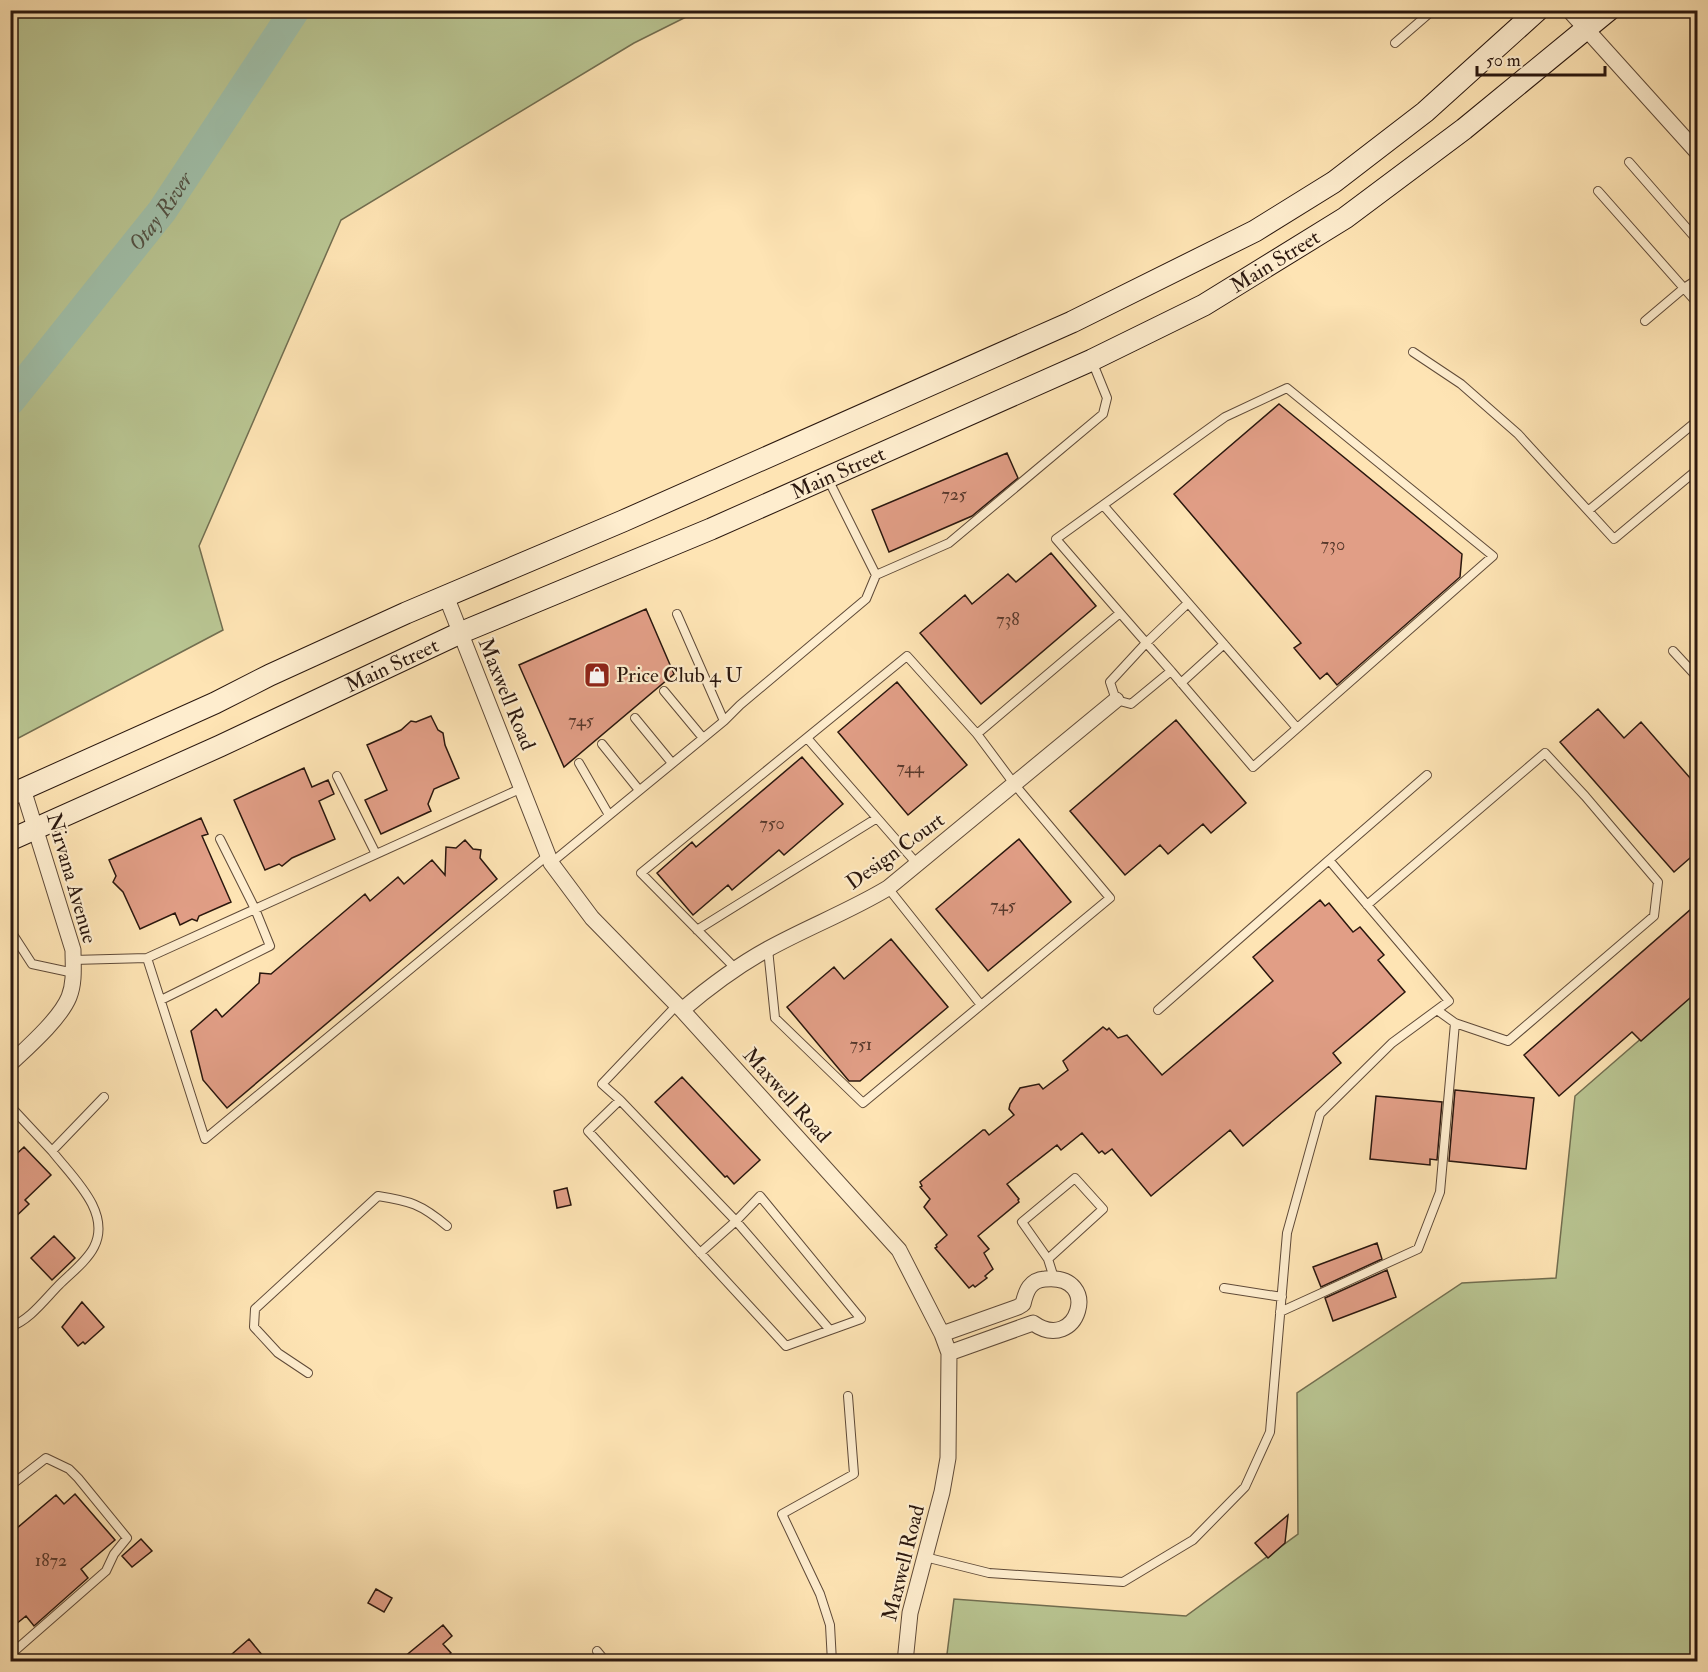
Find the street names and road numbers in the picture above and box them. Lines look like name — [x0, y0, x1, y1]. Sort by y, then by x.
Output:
street label: Main Street — [1225, 224, 1325, 299]
street label: Main Street — [787, 440, 890, 506]
street label: Main Street — [341, 632, 443, 699]
street label: Maxwell Road — [472, 634, 542, 755]
street label: Design Court — [841, 807, 950, 896]
street label: Nirvana Avenue — [40, 810, 103, 947]
street label: Maxwell Road — [737, 1042, 837, 1149]
street label: Maxwell Road — [876, 1502, 931, 1624]

